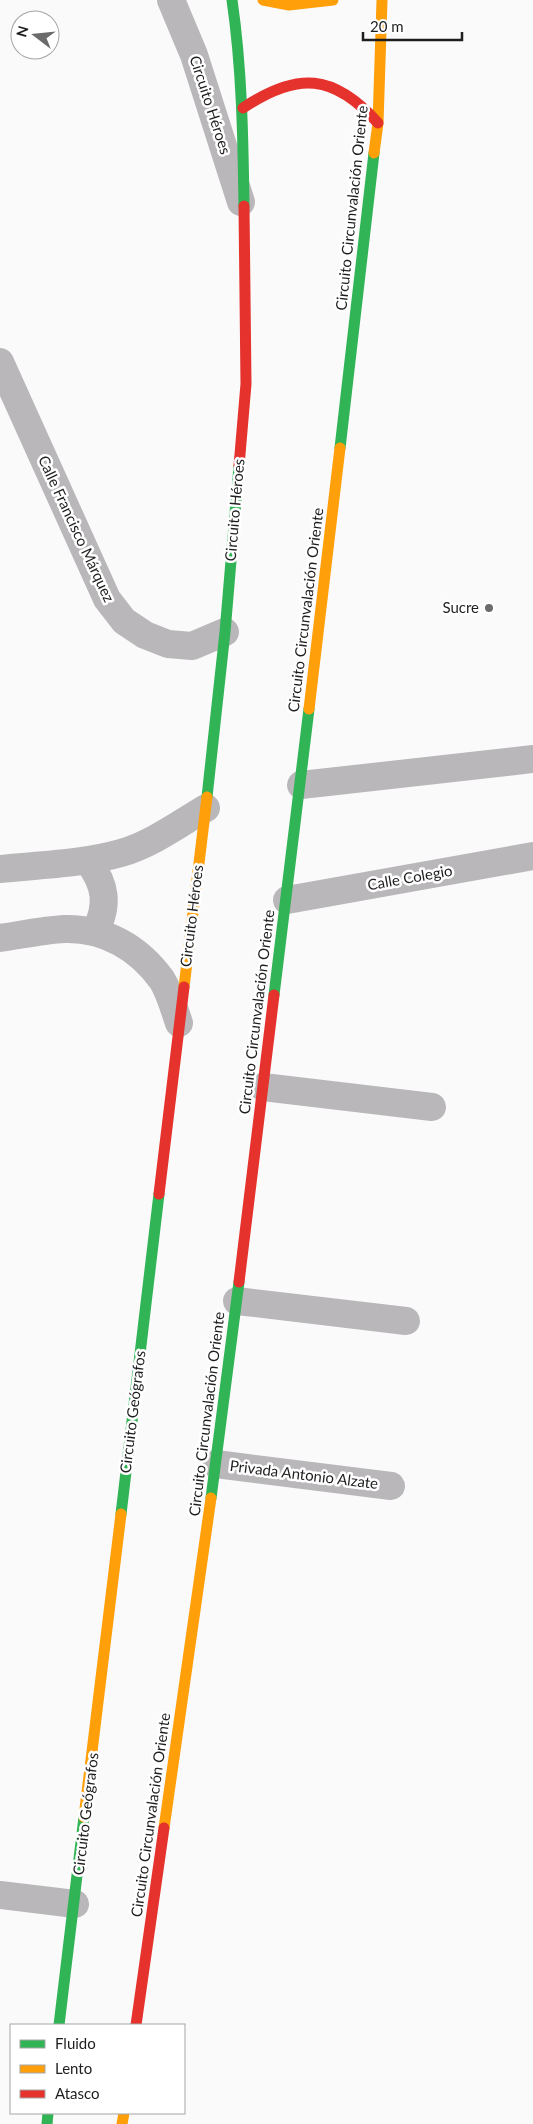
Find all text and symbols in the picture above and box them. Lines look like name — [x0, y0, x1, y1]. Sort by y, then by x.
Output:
north arrow — [10, 10, 60, 60]
scale bar — [363, 10, 462, 42]
text: 20 m — [370, 17, 404, 35]
text: N — [12, 24, 32, 39]
street label: Circuito Héroes — [187, 53, 235, 156]
street label: Circuito Circunvalación Oriente — [331, 104, 371, 311]
street label: Calle Francisco Márquez — [35, 452, 119, 605]
street label: Circuito Héroes — [221, 458, 247, 562]
street label: Circuito Circunvalación Oriente — [284, 506, 326, 713]
place label: Sucre — [442, 598, 479, 616]
marker: Sucre — [483, 602, 495, 614]
street label: Calle Colegio — [366, 861, 454, 893]
street label: Circuito Héroes — [176, 864, 206, 968]
street label: Circuito Circunvalación Oriente — [235, 908, 277, 1115]
street label: Circuito Circunvalación Oriente — [185, 1310, 227, 1517]
street label: Circuito Geógrafos — [116, 1350, 148, 1474]
street label: Privada Antonio Alzate — [229, 1456, 379, 1492]
street label: Circuito Circunvalación Oriente — [127, 1712, 173, 1918]
street label: Circuito Geógrafos — [69, 1752, 101, 1876]
legend — [10, 2024, 185, 2114]
text: Fluido — [55, 2034, 96, 2052]
text: Lento — [55, 2059, 92, 2077]
text: Atasco — [55, 2084, 100, 2102]

